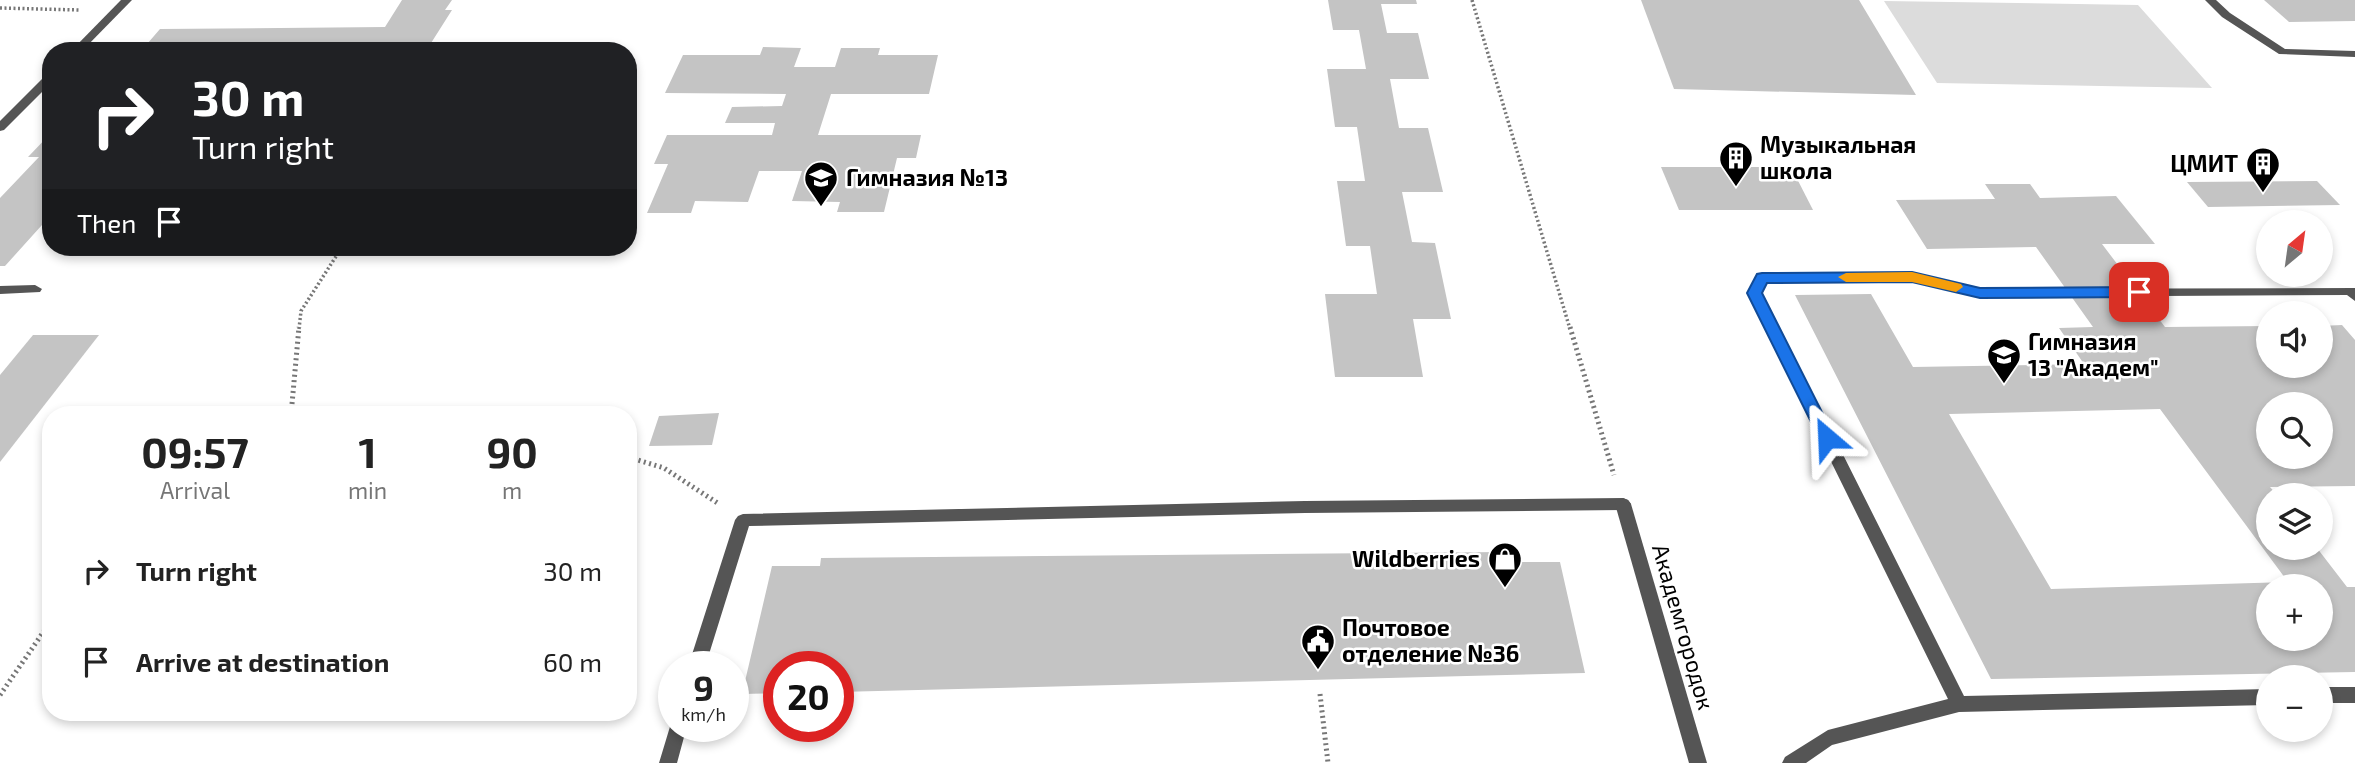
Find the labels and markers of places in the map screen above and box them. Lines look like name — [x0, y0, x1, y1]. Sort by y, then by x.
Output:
place label: Музыкальная школа — [1760, 130, 1916, 184]
building icon: Музыкальная школа — [1717, 139, 1755, 188]
building icon: ЦМИТ — [2244, 145, 2282, 194]
place label: ЦМИТ — [2170, 149, 2238, 177]
school or university icon: Гимназия №13 — [802, 159, 840, 208]
place label: Гимназия №13 — [846, 163, 1008, 191]
pin — [2109, 262, 2169, 322]
place label: Гимназия 13 "Академ" — [2028, 327, 2159, 381]
school or university icon: Гимназия 13 "Академ" — [1985, 336, 2023, 385]
shop icon: Wildberries — [1486, 540, 1524, 589]
place label: Wildberries — [1352, 544, 1480, 572]
place label: Почтовое отделение №36 — [1342, 613, 1519, 667]
public building icon: Почтовое отделение №36 — [1299, 622, 1337, 671]

